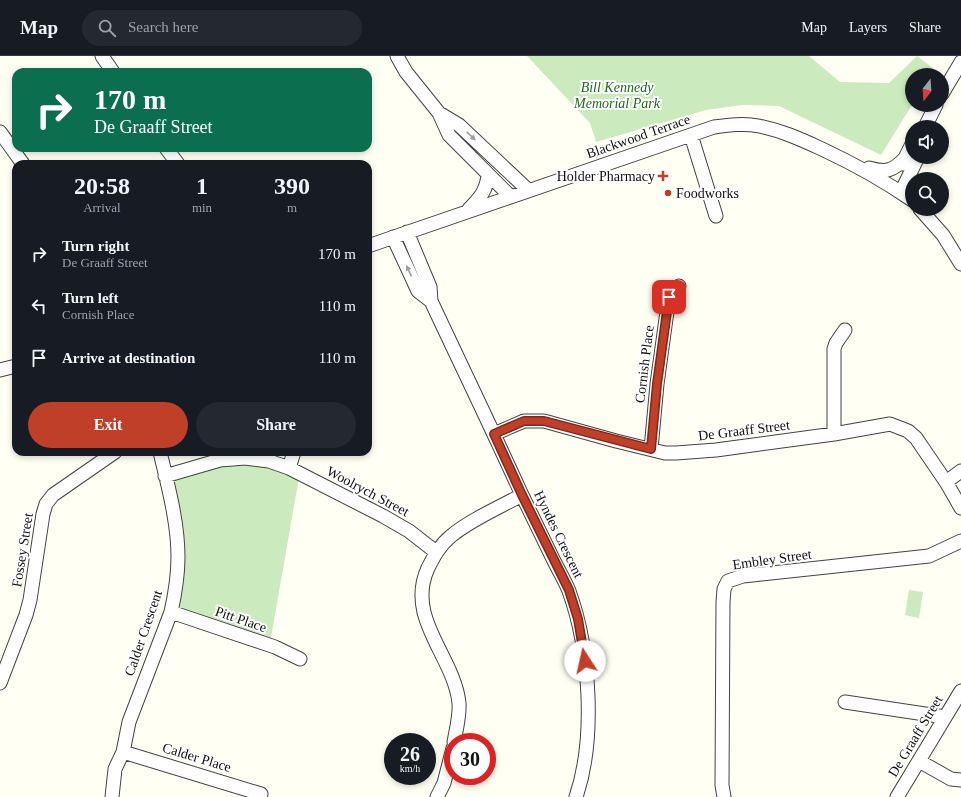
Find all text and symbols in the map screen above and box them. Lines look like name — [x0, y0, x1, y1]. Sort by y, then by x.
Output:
search box — [82, 10, 362, 46]
text: Map — [20, 17, 58, 38]
icon: search — [96, 17, 118, 39]
text: Search here — [128, 19, 198, 35]
text: Map — [801, 20, 827, 35]
text: Layers — [849, 20, 887, 35]
text: Share — [909, 20, 941, 35]
north arrow — [905, 68, 949, 112]
map controls — [905, 68, 949, 216]
park label: Bill Kennedy Memorial Park — [573, 80, 661, 111]
icon: right — [28, 84, 80, 136]
text: 170 m — [94, 84, 166, 115]
street label: Blackwood Terrace — [584, 112, 692, 161]
text: De Graaff Street — [94, 117, 213, 137]
button: sound — [905, 120, 949, 164]
one-way arrow — [465, 131, 476, 140]
place label: Holder Pharmacy — [557, 169, 655, 184]
marker: Holder Pharmacy — [658, 171, 668, 181]
button: search — [905, 172, 949, 216]
text: 20:58 — [74, 173, 130, 199]
text: 1 — [196, 173, 208, 199]
text: 390 — [274, 173, 310, 199]
place label: Foodworks — [676, 186, 739, 201]
marker: Foodworks — [663, 188, 673, 198]
text: Arrival — [83, 200, 121, 215]
text: min — [192, 200, 212, 215]
text: m — [287, 200, 297, 215]
text: Turn right — [62, 238, 129, 254]
icon: right — [28, 243, 50, 265]
text: 170 m — [318, 246, 356, 262]
text: De Graaff Street — [62, 255, 148, 270]
one-way arrow — [406, 265, 412, 277]
pin — [652, 280, 686, 314]
icon: arrive — [658, 286, 680, 308]
text: Turn left — [62, 290, 119, 306]
icon: left — [28, 295, 50, 317]
text: 110 m — [319, 298, 356, 314]
text: Cornish Place — [62, 307, 135, 322]
street label: Cornish Place — [632, 324, 657, 404]
icon: arrive — [28, 347, 50, 369]
text: Arrive at destination — [62, 350, 195, 366]
text: 110 m — [319, 350, 356, 366]
button: Exit — [28, 402, 188, 448]
button: Share — [196, 402, 356, 448]
street label: De Graaff Street — [697, 417, 791, 444]
street label: Woolrych Street — [324, 463, 412, 519]
street label: Hyndes Crescent — [531, 488, 586, 580]
street label: Fossey Street — [9, 512, 36, 588]
street label: Embley Street — [732, 547, 813, 572]
street label: Calder Crescent — [122, 588, 165, 678]
street label: Pitt Place — [213, 604, 268, 635]
position arrow — [564, 640, 606, 682]
street label: De Graaff Street — [885, 693, 946, 780]
speed limit sign: 30 — [444, 733, 496, 785]
street label: Calder Place — [161, 740, 233, 775]
text: 26 — [400, 743, 420, 765]
text: km/h — [400, 763, 420, 774]

